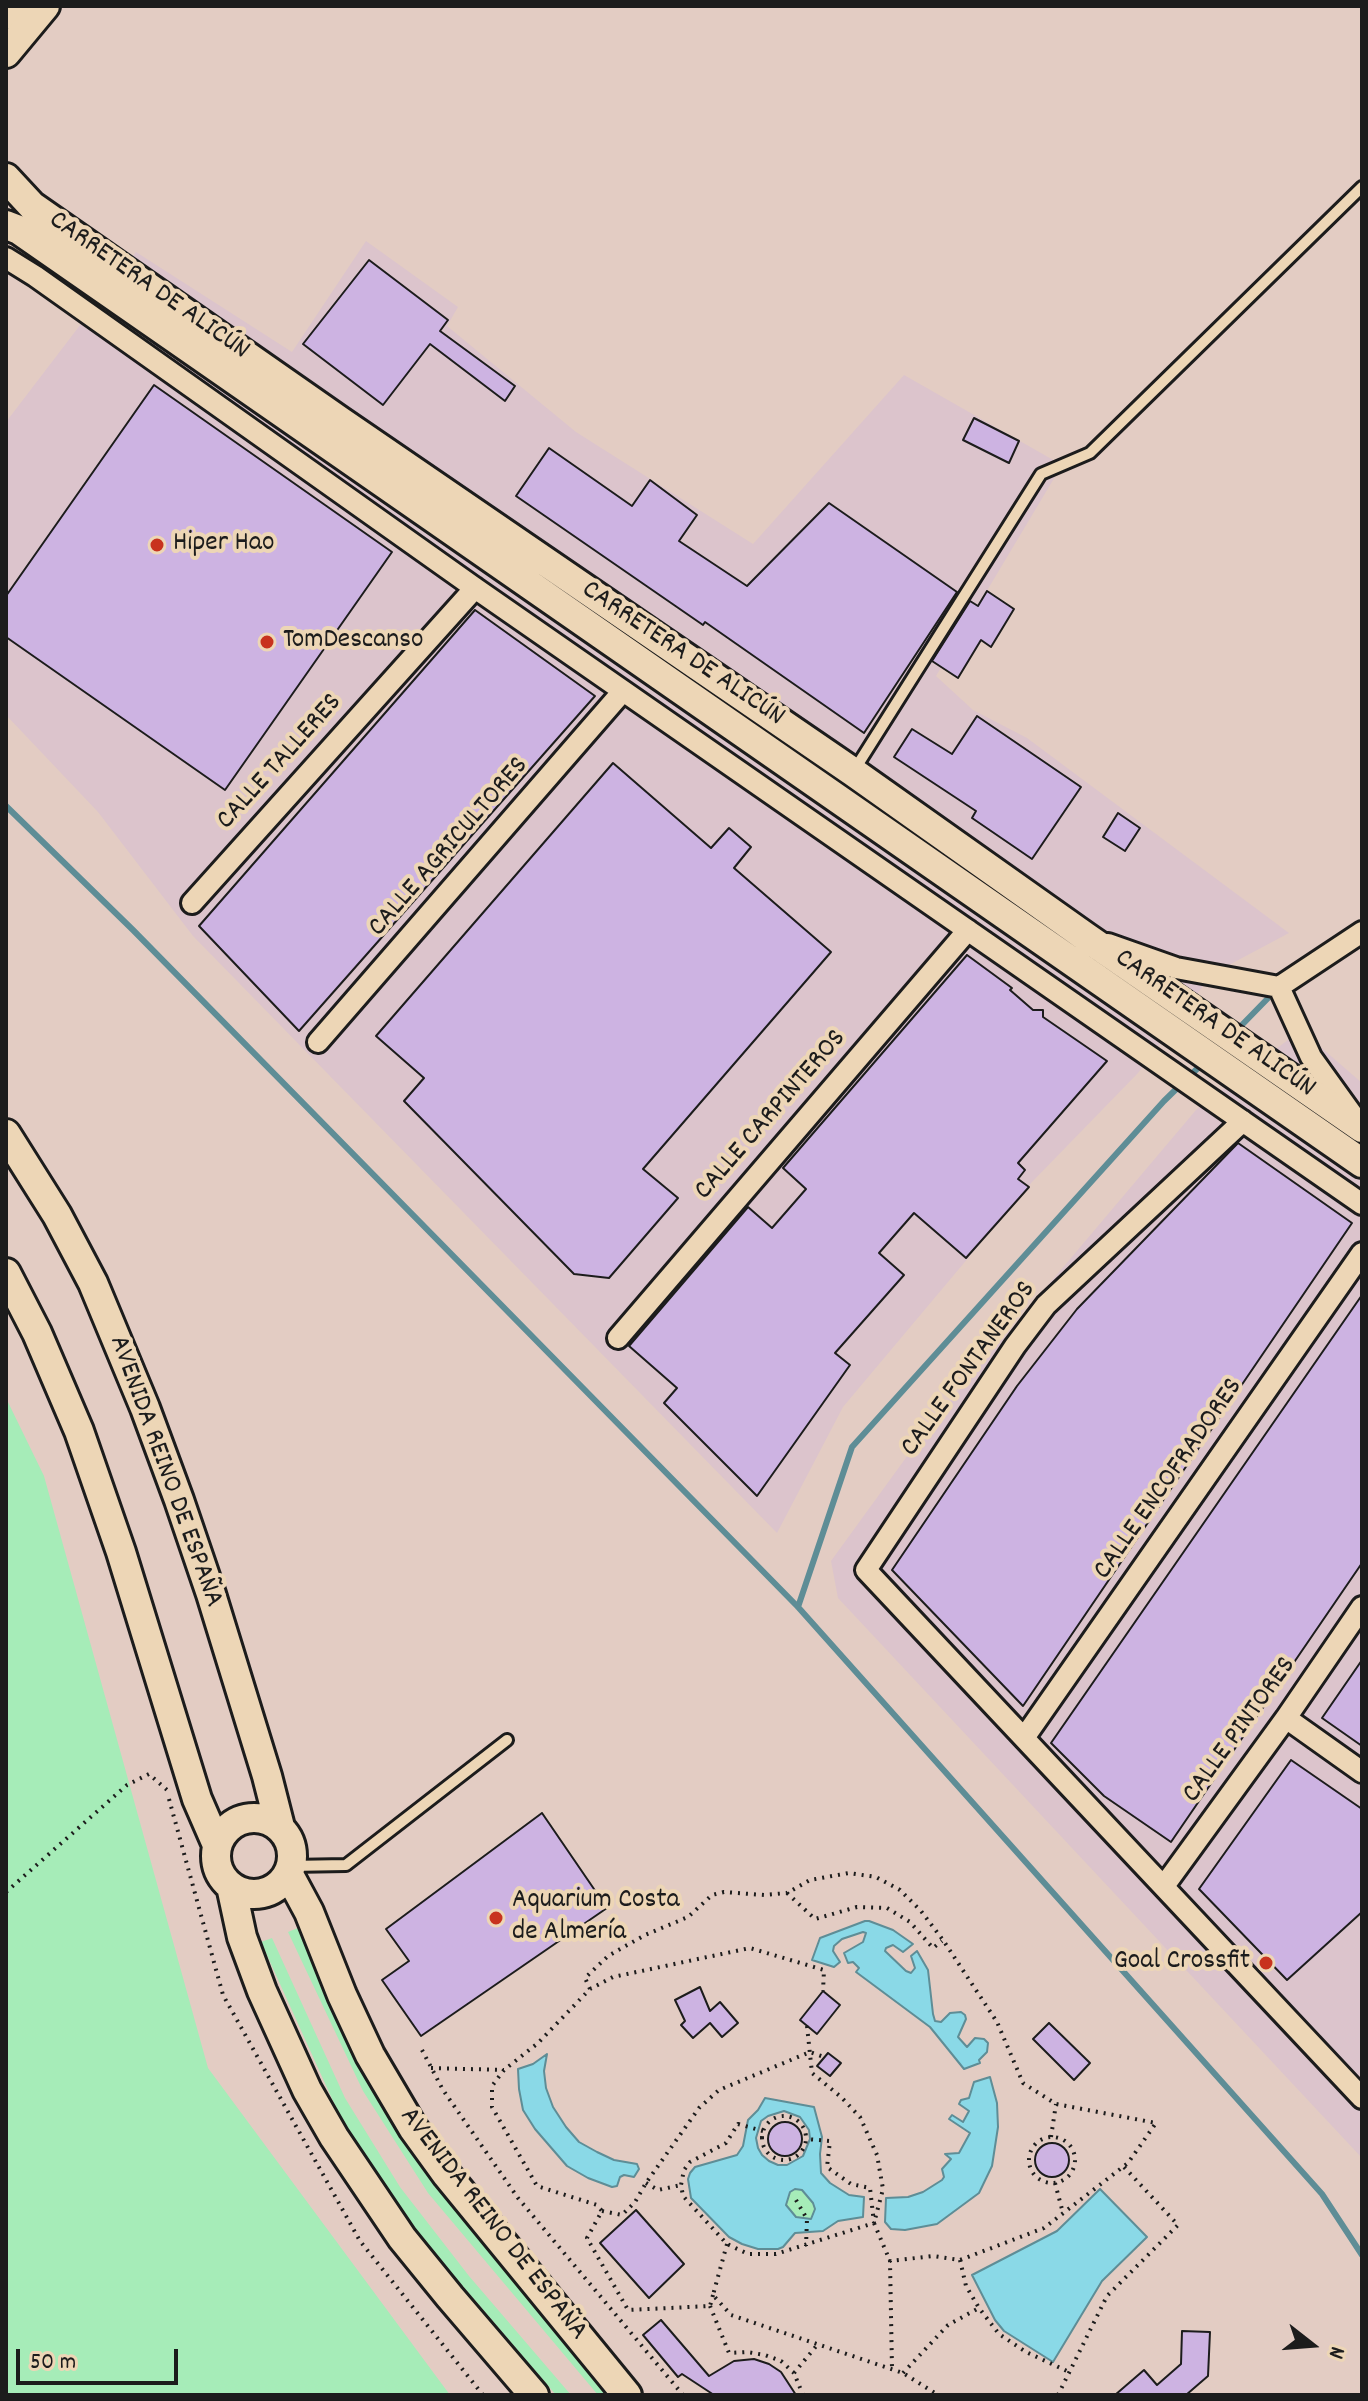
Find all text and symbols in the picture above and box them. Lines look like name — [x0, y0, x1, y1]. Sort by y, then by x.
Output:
street label: CARRETERA DE ALICÚN — [41, 205, 255, 369]
place label: Hiper Hao — [173, 528, 274, 562]
marker: Hiper Hao — [148, 536, 166, 554]
street label: CARRETERA DE ALICÚN — [574, 575, 790, 735]
place label: TomDescanso — [283, 625, 424, 659]
marker: TomDescanso — [258, 633, 276, 651]
street label: CALLE TALLERES — [211, 688, 351, 838]
street label: CALLE AGRICULTORES — [363, 751, 537, 945]
street label: CARRETERA DE ALICÚN — [1107, 943, 1321, 1107]
street label: CALLE CARPINTEROS — [689, 1024, 855, 1208]
street label: CALLE FONTANEROS — [895, 1276, 1045, 1464]
street label: AVENIDA REINO DE ESPAÑA — [99, 1332, 229, 1612]
street label: CALLE ENCOFRADORES — [1088, 1373, 1252, 1587]
street label: CALLE PINTORES — [1177, 1651, 1305, 1811]
place label: Aquarium Costa de Almería — [512, 1885, 680, 1951]
marker: Aquarium Costa de Almería — [487, 1909, 505, 1927]
place label: Goal Crossfit — [1114, 1946, 1250, 1980]
marker: Goal Crossfit — [1257, 1954, 1275, 1972]
street label: AVENIDA REINO DE ESPAÑA — [391, 2102, 593, 2348]
north arrow — [1272, 2305, 1352, 2385]
scale bar — [20, 2333, 182, 2383]
text: N — [1319, 2342, 1352, 2362]
text: 50 m — [30, 2346, 76, 2380]

